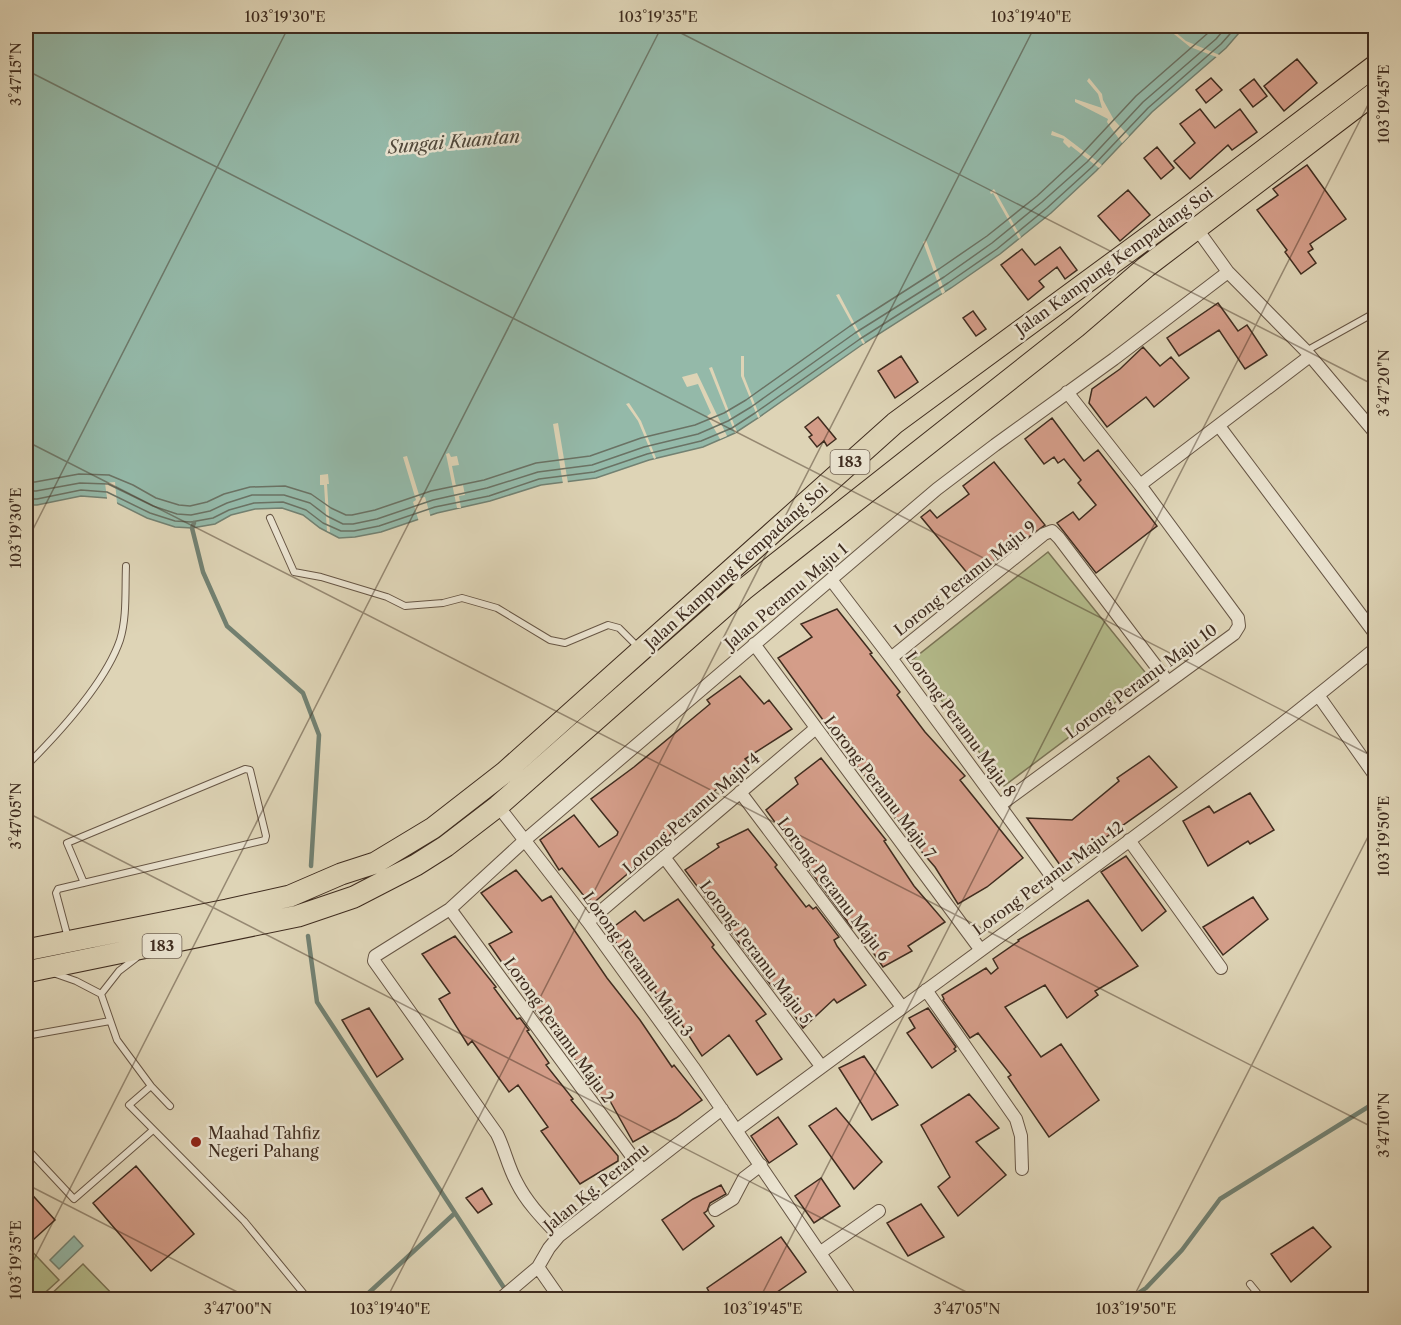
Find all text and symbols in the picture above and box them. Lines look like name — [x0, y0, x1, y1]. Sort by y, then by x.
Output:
text: 103°19'30"E — [244, 7, 326, 26]
text: 103°19'35"E — [618, 7, 698, 26]
text: 103°19'40"E — [991, 7, 1071, 26]
text: 3°47'15"N — [6, 42, 25, 106]
text: 103°19'45"E — [1374, 64, 1393, 144]
water label: Sungai Kuantan — [386, 125, 521, 159]
street label: Jalan Kampung Kempadang Soi — [1009, 183, 1217, 341]
text: 3°47'20"N — [1374, 349, 1393, 417]
road number: 183 — [830, 450, 870, 474]
street label: Jalan Kampung Kempadang Soi — [638, 479, 832, 655]
text: 103°19'30"E — [6, 487, 25, 569]
street label: Lorong Peramu Maju 9 — [890, 516, 1040, 640]
street label: Jalan Peramu Maju 1 — [718, 539, 852, 655]
street label: Lorong Peramu Maju 10 — [1061, 619, 1221, 743]
street label: Lorong Peramu Maju 8 — [901, 647, 1021, 801]
street label: Lorong Peramu Maju 7 — [820, 712, 940, 862]
street label: Lorong Peramu Maju 4 — [618, 748, 764, 878]
text: 3°47'05"N — [6, 782, 25, 850]
text: 103°19'50"E — [1374, 796, 1393, 876]
street label: Lorong Peramu Maju 6 — [773, 813, 895, 965]
street label: Lorong Peramu Maju 12 — [969, 817, 1127, 939]
street label: Lorong Peramu Maju 5 — [696, 876, 816, 1028]
street label: Lorong Peramu Maju 3 — [579, 888, 697, 1040]
road number: 183 — [142, 934, 182, 958]
street label: Lorong Peramu Maju 2 — [500, 953, 618, 1107]
text: 3°47'10"N — [1374, 1092, 1393, 1158]
place label: Maahad Tahfiz Negeri Pahang — [208, 1123, 320, 1161]
marker: Maahad Tahfiz Negeri Pahang — [189, 1135, 203, 1149]
street label: Jalan Kg. Peramu — [537, 1138, 653, 1237]
text: 103°19'35"E — [6, 1220, 25, 1300]
text: 3°47'00"N — [204, 1299, 272, 1318]
text: 103°19'40"E — [350, 1299, 430, 1318]
text: 103°19'45"E — [723, 1299, 803, 1318]
text: 3°47'05"N — [933, 1299, 1001, 1318]
text: 103°19'50"E — [1096, 1299, 1176, 1318]

